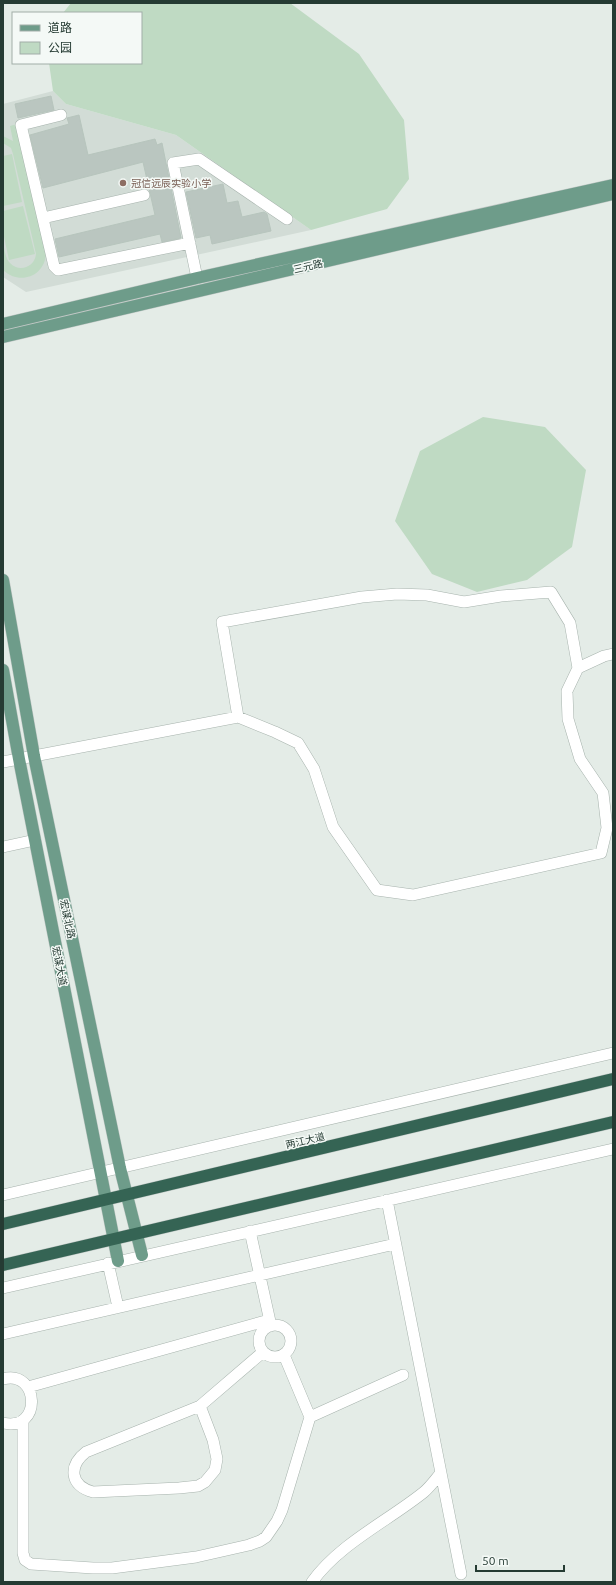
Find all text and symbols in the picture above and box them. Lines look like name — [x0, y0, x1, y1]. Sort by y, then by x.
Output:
legend — [12, 12, 142, 64]
text: 道路 — [48, 21, 72, 34]
text: 公园 — [48, 41, 72, 54]
marker: 冠信远辰实验小学 — [118, 178, 128, 188]
place label: 冠信远辰实验小学 — [131, 178, 211, 189]
street label: 三元路 — [292, 258, 324, 275]
street label: 宏谋北路 — [58, 898, 77, 940]
street label: 宏谋大道 — [50, 945, 69, 987]
street label: 两江大道 — [284, 1131, 326, 1150]
scale bar — [476, 1547, 564, 1573]
text: 50 m — [482, 1554, 509, 1567]

